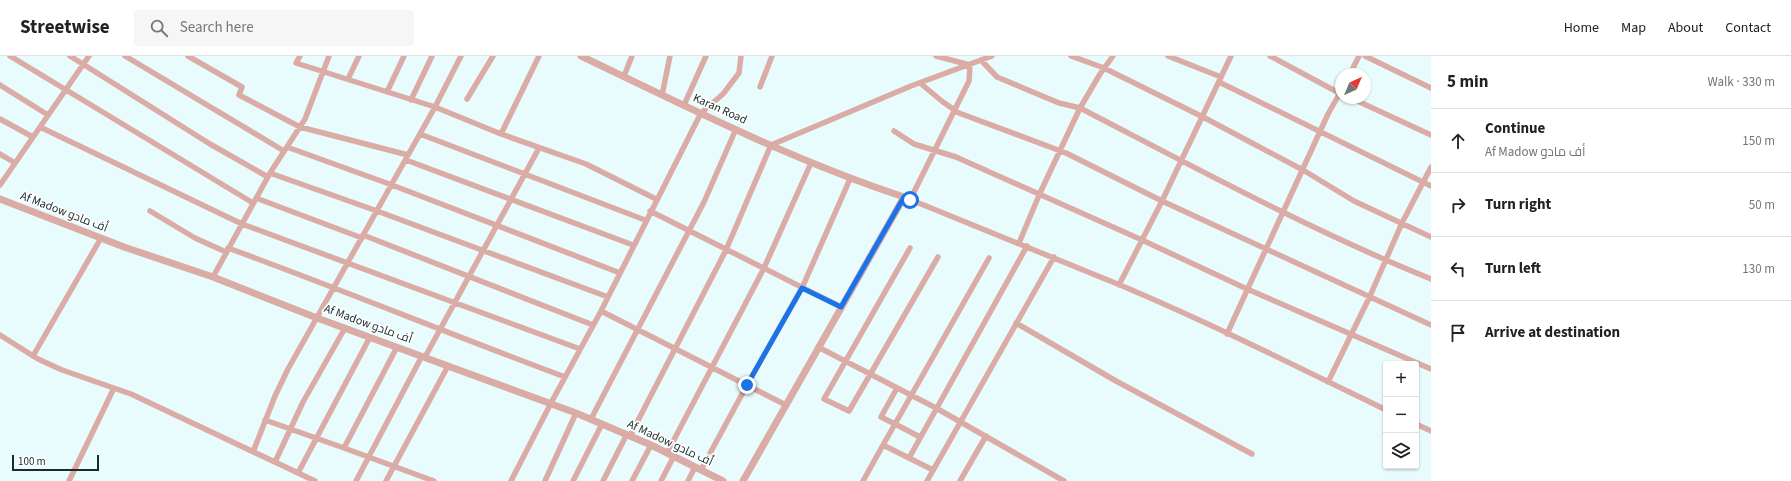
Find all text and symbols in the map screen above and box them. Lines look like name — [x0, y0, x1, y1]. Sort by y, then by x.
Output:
search box — [134, 10, 414, 46]
text: Streetwise — [20, 14, 110, 41]
icon: search — [148, 17, 170, 39]
text: Search here — [180, 17, 254, 38]
text: Home — [1564, 18, 1599, 38]
text: Map — [1621, 18, 1646, 38]
text: About — [1668, 18, 1703, 38]
text: Contact — [1725, 18, 1771, 38]
north arrow — [1335, 68, 1371, 104]
text: 5 min — [1447, 70, 1488, 94]
text: Walk · 330 m — [1707, 73, 1775, 91]
street label: Karan Road — [690, 90, 750, 128]
text: Continue — [1485, 118, 1545, 139]
icon: ahead — [1447, 130, 1469, 152]
text: 150 m — [1742, 132, 1775, 150]
text: Af Madow أف مادو — [1485, 143, 1586, 161]
street label: Af Madow أف مادو — [18, 187, 110, 237]
route start — [901, 191, 919, 209]
icon: right — [1447, 194, 1469, 216]
text: Turn right — [1485, 194, 1551, 215]
text: 50 m — [1749, 196, 1775, 214]
icon: left — [1447, 258, 1469, 280]
text: Turn left — [1485, 258, 1541, 279]
text: 130 m — [1742, 260, 1775, 278]
street label: Af Madow أف مادو — [321, 300, 415, 348]
icon: arrive — [1447, 322, 1469, 344]
text: Arrive at destination — [1485, 322, 1620, 343]
map controls — [1383, 361, 1419, 469]
button: + — [1383, 361, 1419, 397]
route end — [738, 376, 756, 394]
button: − — [1383, 397, 1419, 433]
street label: Af Madow أف مادو — [624, 416, 716, 470]
button: layers — [1383, 433, 1419, 469]
scale bar — [12, 453, 99, 472]
text: 100 m — [18, 454, 46, 469]

